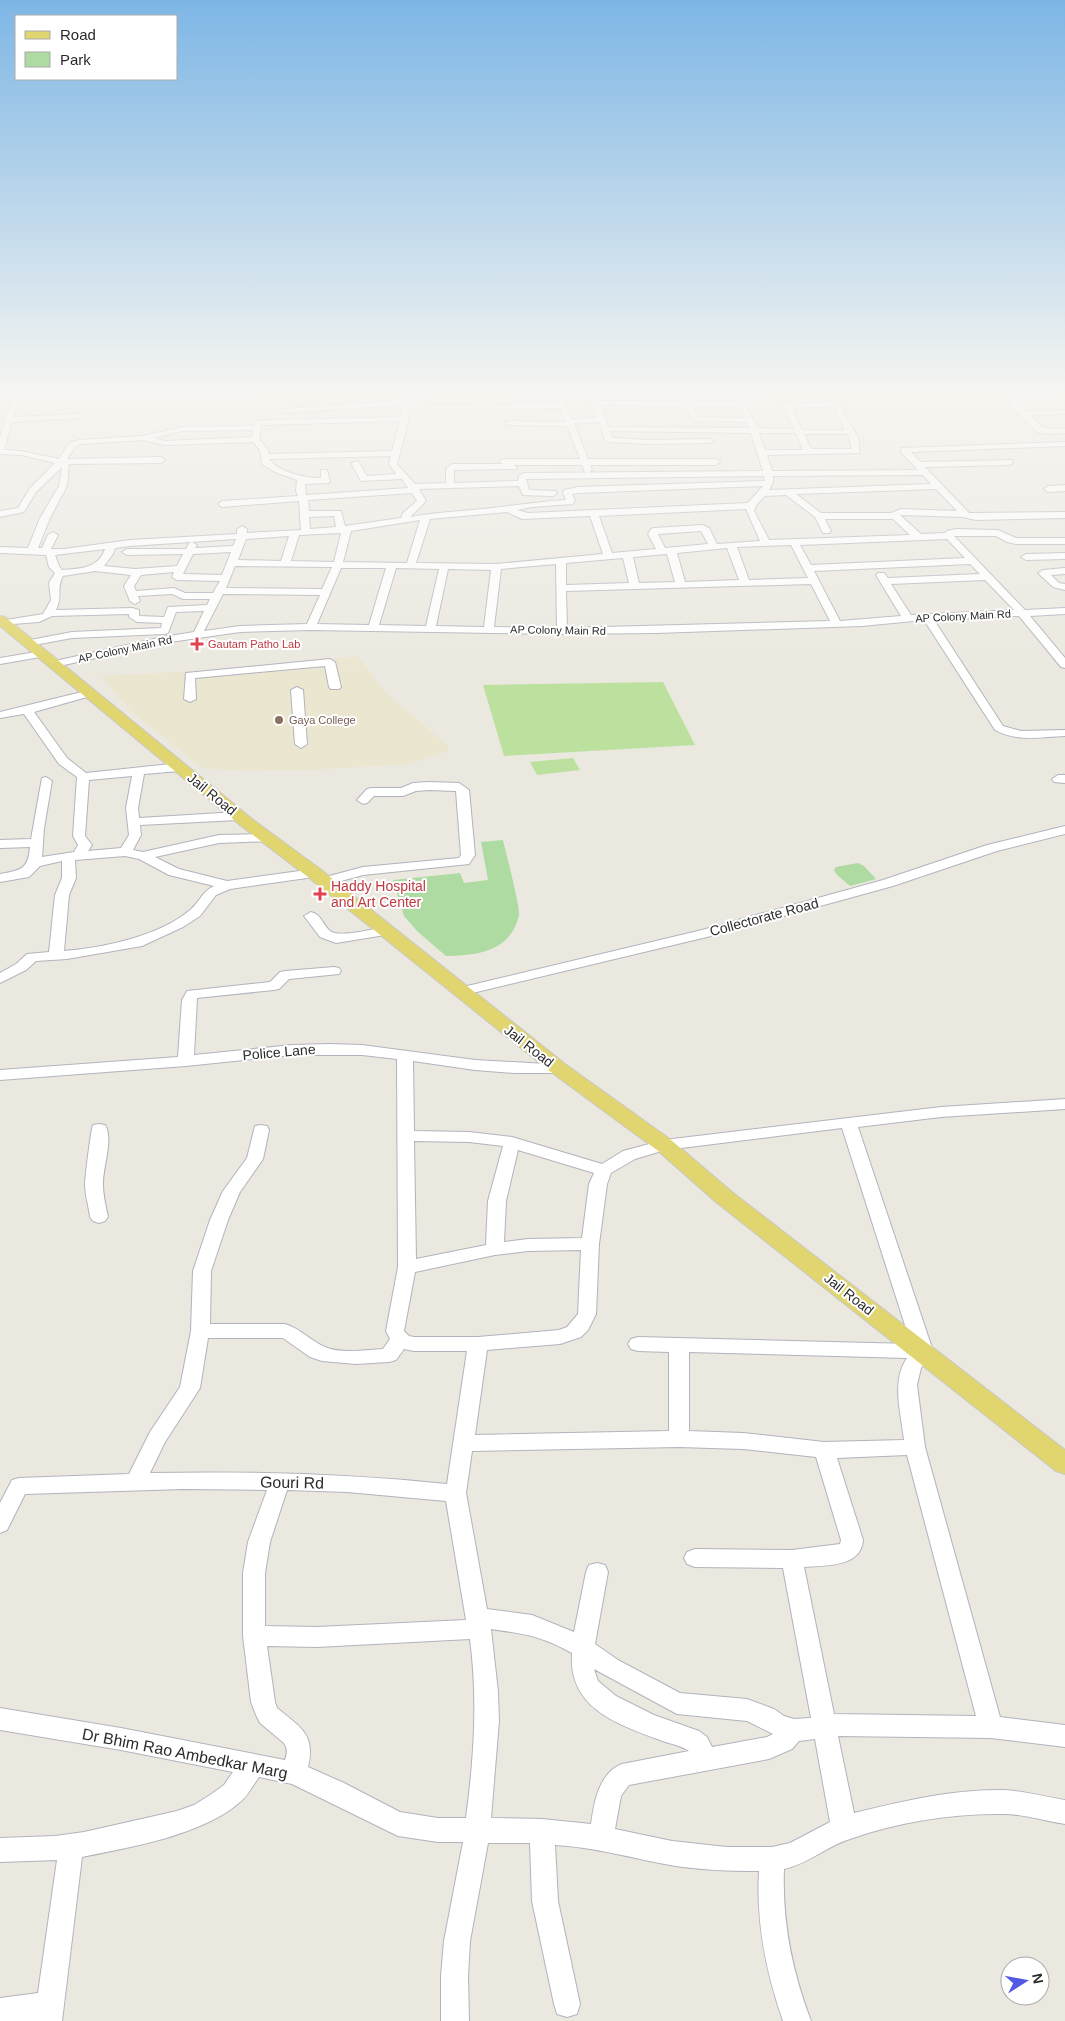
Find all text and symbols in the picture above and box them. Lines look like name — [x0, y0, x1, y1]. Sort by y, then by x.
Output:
legend — [15, 15, 178, 80]
text: Road — [60, 26, 96, 43]
text: Park — [60, 51, 91, 68]
street label: AP Colony Main Rd — [915, 608, 1011, 624]
street label: AP Colony Main Rd — [510, 623, 606, 637]
street label: AP Colony Main Rd — [77, 633, 173, 665]
marker: Gautam Patho Lab — [190, 637, 204, 651]
place label: Gautam Patho Lab — [208, 638, 300, 650]
marker: Gaya College — [273, 714, 285, 726]
place label: Gaya College — [289, 714, 356, 726]
street label: Jail Road — [184, 769, 240, 819]
place label: Haddy Hospital and Art Center — [331, 878, 426, 910]
marker: Haddy Hospital and Art Center — [313, 887, 327, 901]
street label: Collectorate Road — [708, 895, 820, 939]
street label: Jail Road — [501, 1022, 557, 1070]
street label: Police Lane — [242, 1041, 316, 1063]
street label: Jail Road — [821, 1270, 877, 1318]
street label: Gouri Rd — [260, 1473, 324, 1492]
street label: Dr Bhim Rao Ambedkar Marg — [81, 1725, 289, 1782]
north arrow — [1000, 1956, 1050, 2006]
text: N — [1029, 1972, 1047, 1985]

